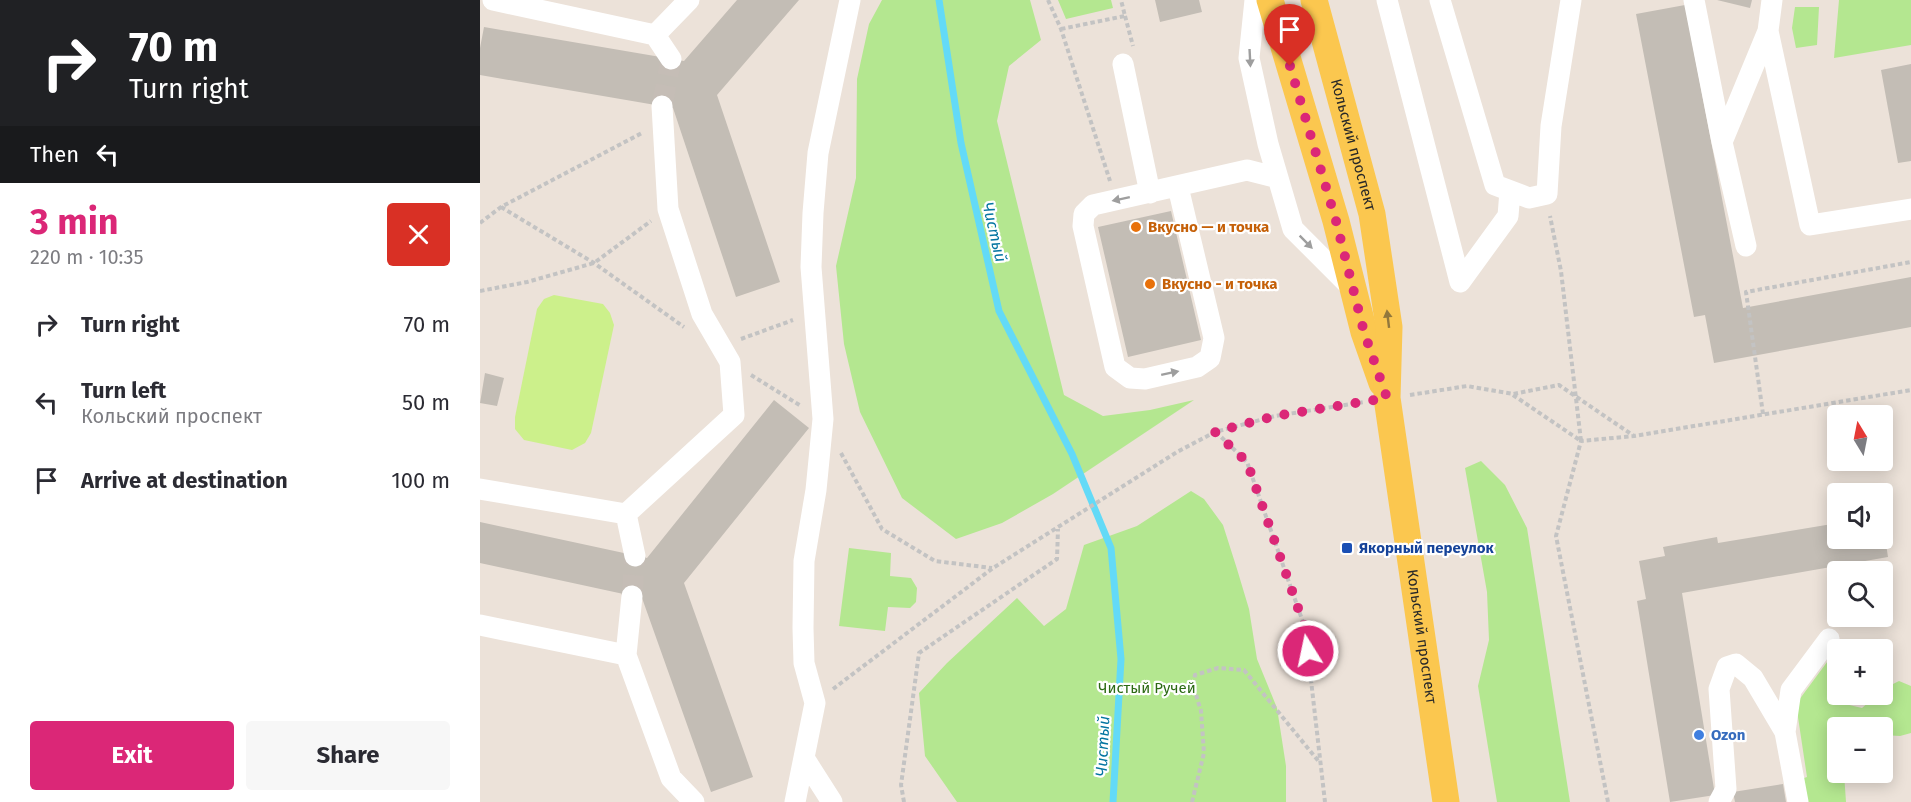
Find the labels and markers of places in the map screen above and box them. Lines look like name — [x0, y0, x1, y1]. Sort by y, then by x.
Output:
pin — [1264, 4, 1315, 66]
place label: Вкусно — и точка — [1148, 218, 1269, 236]
marker: Вкусно — и точка — [1129, 220, 1143, 234]
place label: Вкусно - и точка — [1162, 275, 1277, 293]
marker: Вкусно - и точка — [1143, 277, 1157, 291]
place label: Якорный переулок — [1359, 539, 1494, 557]
marker: Якорный переулок — [1340, 541, 1354, 555]
place label: Ozon — [1711, 726, 1745, 744]
marker: Ozon — [1692, 728, 1706, 742]

